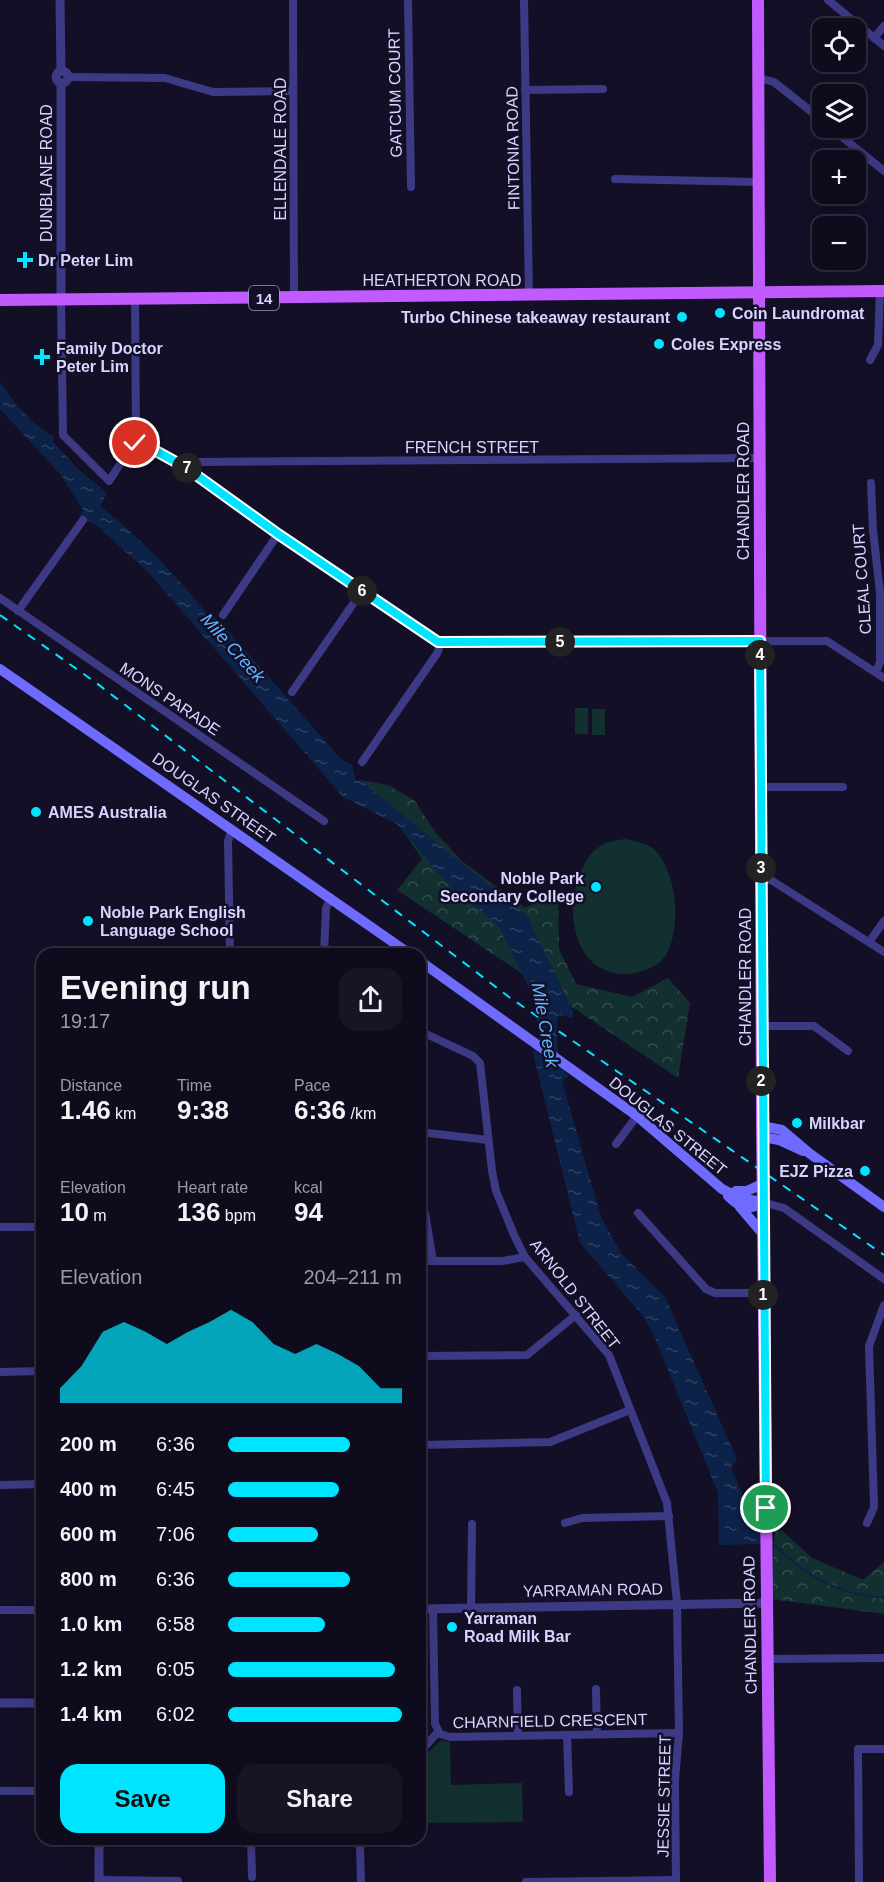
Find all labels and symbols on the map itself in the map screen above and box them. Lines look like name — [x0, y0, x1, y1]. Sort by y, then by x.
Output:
street label: GATCUM COURT — [385, 28, 405, 158]
street label: ELLENDALE ROAD — [272, 77, 289, 221]
street label: FINTONIA ROAD — [503, 86, 523, 210]
street label: DUNBLANE ROAD — [38, 104, 55, 242]
marker: Dr Peter Lim — [16, 251, 34, 269]
place label: Dr Peter Lim — [38, 252, 133, 269]
street label: HEATHERTON ROAD — [362, 272, 522, 289]
road number: 14 — [249, 286, 279, 310]
place label: Coin Laundromat — [732, 305, 865, 322]
marker: Coin Laundromat — [713, 306, 727, 320]
place label: Turbo Chinese takeaway restaurant — [401, 309, 671, 326]
marker: Turbo Chinese takeaway restaurant — [675, 310, 689, 324]
place label: Coles Express — [671, 336, 781, 353]
marker: Coles Express — [652, 337, 666, 351]
place label: Family Doctor Peter Lim — [56, 340, 163, 375]
marker: Family Doctor Peter Lim — [33, 348, 51, 366]
pin — [109, 417, 160, 468]
street label: CHANDLER ROAD — [735, 422, 752, 560]
street label: FRENCH STREET — [405, 439, 539, 456]
pin: 7 — [172, 453, 202, 483]
street label: CLEAL COURT — [850, 523, 874, 635]
pin: 6 — [347, 576, 377, 606]
water label: Mile Creek — [197, 609, 270, 687]
pin: 5 — [545, 627, 575, 657]
pin: 4 — [745, 640, 775, 670]
street label: MONS PARADE — [117, 659, 223, 739]
street label: DOUGLAS STREET — [149, 749, 279, 847]
place label: AMES Australia — [48, 804, 167, 821]
marker: AMES Australia — [29, 805, 43, 819]
pin: 3 — [746, 853, 776, 883]
place label: Noble Park Secondary College — [440, 870, 584, 905]
marker: Noble Park Secondary College — [589, 880, 603, 894]
place label: Noble Park English Language School — [100, 904, 246, 939]
street label: CHANDLER ROAD — [737, 908, 754, 1046]
marker: Noble Park English Language School — [81, 914, 95, 928]
water label: Mile Creek — [528, 981, 562, 1070]
pin: 2 — [746, 1066, 776, 1096]
street label: DOUGLAS STREET — [606, 1074, 730, 1179]
place label: Milkbar — [809, 1115, 865, 1132]
marker: Milkbar — [790, 1116, 804, 1130]
place label: EJZ Pizza — [779, 1163, 853, 1180]
marker: EJZ Pizza — [858, 1164, 872, 1178]
street label: ARNOLD STREET — [527, 1236, 623, 1352]
pin: 1 — [748, 1280, 778, 1310]
pin — [740, 1482, 791, 1533]
street label: CHANDLER ROAD — [740, 1556, 760, 1694]
street label: YARRAMAN ROAD — [523, 1580, 663, 1600]
place label: Yarraman Road Milk Bar — [464, 1610, 571, 1645]
marker: Yarraman Road Milk Bar — [445, 1620, 459, 1634]
street label: CHARNFIELD CRESCENT — [453, 1711, 648, 1731]
street label: JESSIE STREET — [654, 1734, 674, 1857]

